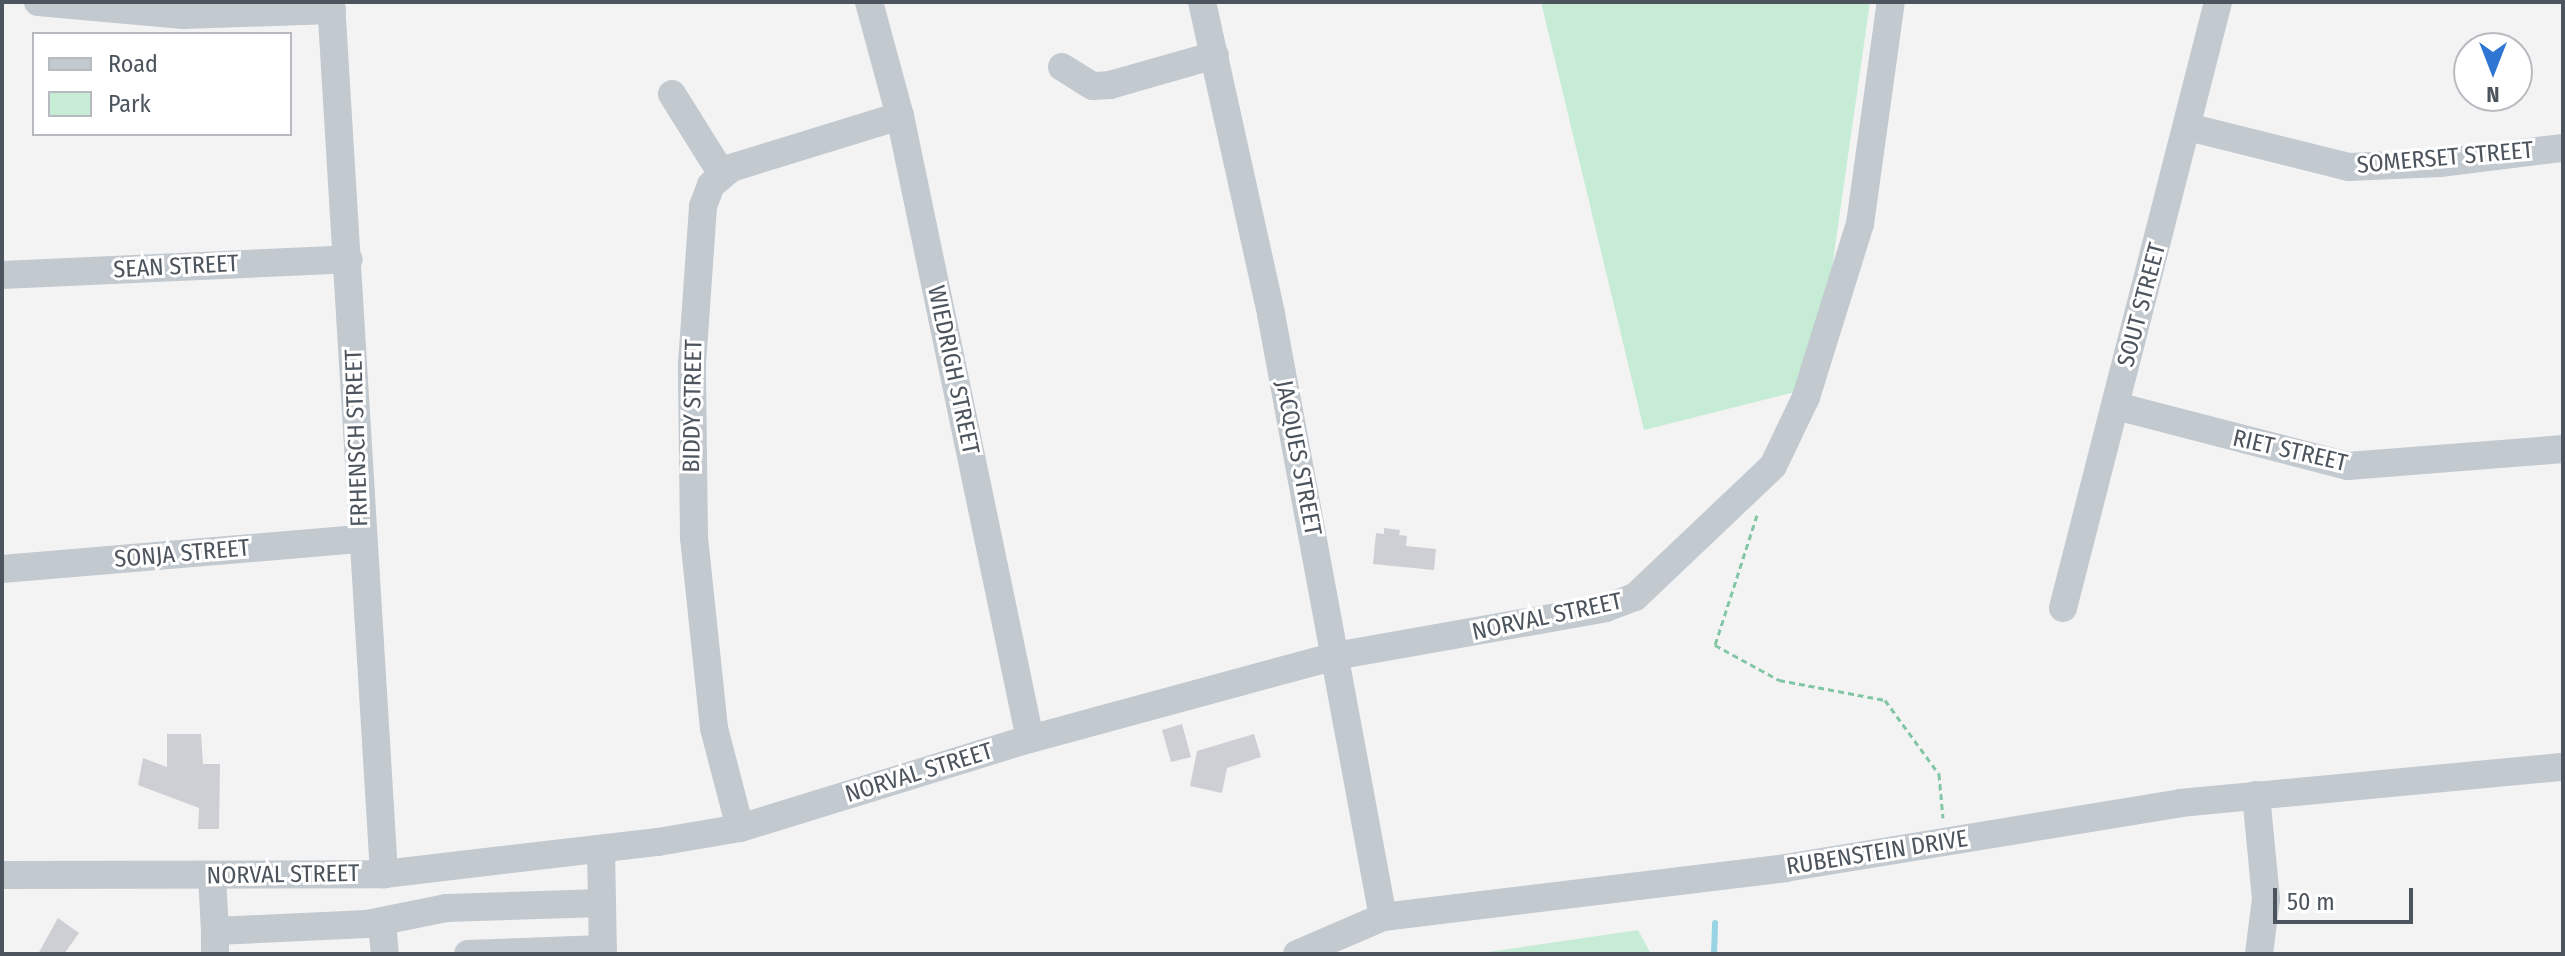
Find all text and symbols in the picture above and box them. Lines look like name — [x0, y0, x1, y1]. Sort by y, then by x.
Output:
legend — [32, 32, 292, 136]
north arrow — [2453, 32, 2533, 112]
text: Road — [108, 50, 158, 78]
text: N — [2486, 81, 2500, 108]
text: Park — [108, 90, 151, 118]
street label: SOMERSET STREET — [2356, 136, 2534, 180]
street label: SOUT STREET — [2112, 240, 2172, 370]
street label: SEAN STREET — [113, 249, 239, 285]
street label: WIEDRIGH STREET — [921, 283, 985, 457]
street label: BIDDY STREET — [677, 339, 709, 473]
street label: FRHENSCH STREET — [340, 349, 374, 527]
street label: JACQUES STREET — [1269, 378, 1327, 538]
street label: RIET STREET — [2230, 424, 2350, 478]
street label: SONJA STREET — [113, 534, 251, 574]
street label: NORVAL STREET — [1469, 587, 1625, 647]
street label: NORVAL STREET — [842, 737, 996, 809]
street label: RUBENSTEIN DRIVE — [1784, 824, 1970, 882]
street label: NORVAL STREET — [207, 859, 359, 891]
scale bar — [2277, 872, 2417, 922]
text: 50 m — [2287, 888, 2335, 916]

